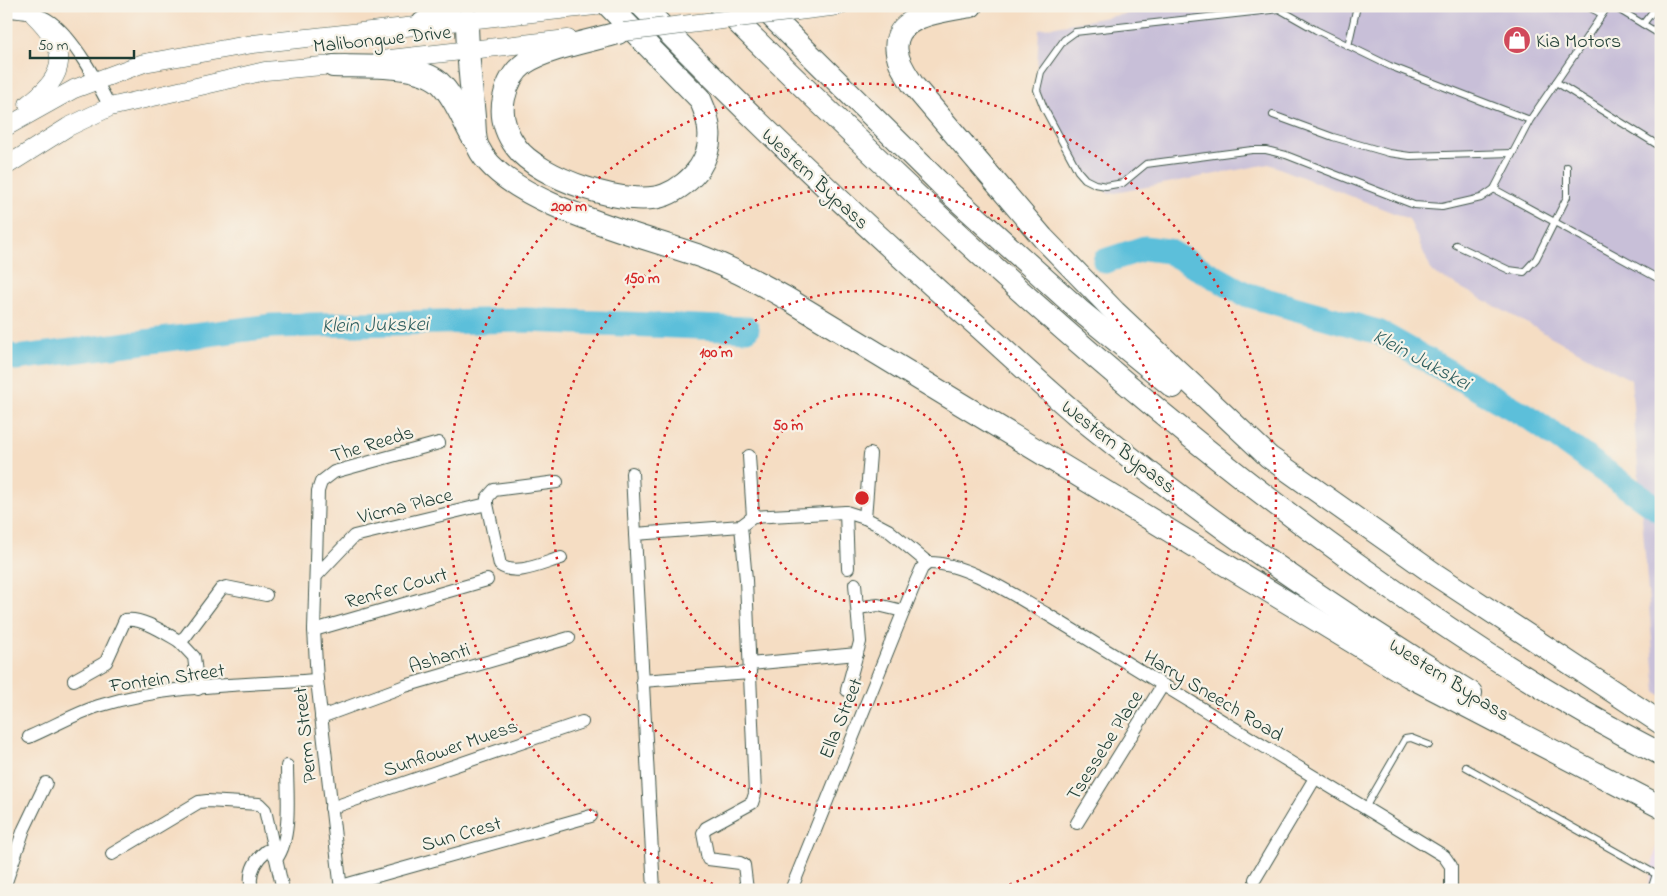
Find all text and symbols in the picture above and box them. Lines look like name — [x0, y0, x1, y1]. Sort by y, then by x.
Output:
street label: Malibongwe Drive — [312, 19, 453, 63]
shop icon: Kia Motors — [1502, 25, 1532, 55]
scale bar — [30, 28, 134, 60]
place label: Kia Motors — [1536, 28, 1621, 57]
text: 50 m — [38, 35, 69, 57]
street label: Western Bypass — [754, 122, 875, 237]
text: 200 m — [550, 196, 587, 218]
text: 150 m — [624, 268, 660, 290]
water label: Klein Jukskei — [321, 310, 431, 342]
water label: Klein Jukskei — [1367, 322, 1477, 400]
text: 100 m — [699, 342, 733, 364]
street label: Western Bypass — [1054, 394, 1181, 502]
text: 50 m — [773, 415, 804, 437]
street label: The Reeds — [328, 419, 418, 472]
street label: Vicma Place — [354, 482, 456, 533]
centre of rings — [853, 489, 871, 507]
street label: Renfer Court — [342, 561, 451, 618]
street label: Western Bypass — [1382, 632, 1515, 730]
street label: Ashanti — [405, 636, 474, 682]
street label: Harry Sneech Road — [1137, 644, 1288, 750]
street label: Fontein Street — [107, 657, 227, 702]
street label: Ella Street — [813, 674, 872, 764]
street label: Perm Street — [287, 685, 326, 784]
street label: Tsessebe Place — [1060, 685, 1152, 807]
street label: Sunflower Muess — [380, 713, 522, 786]
street label: Sun Crest — [418, 810, 505, 861]

